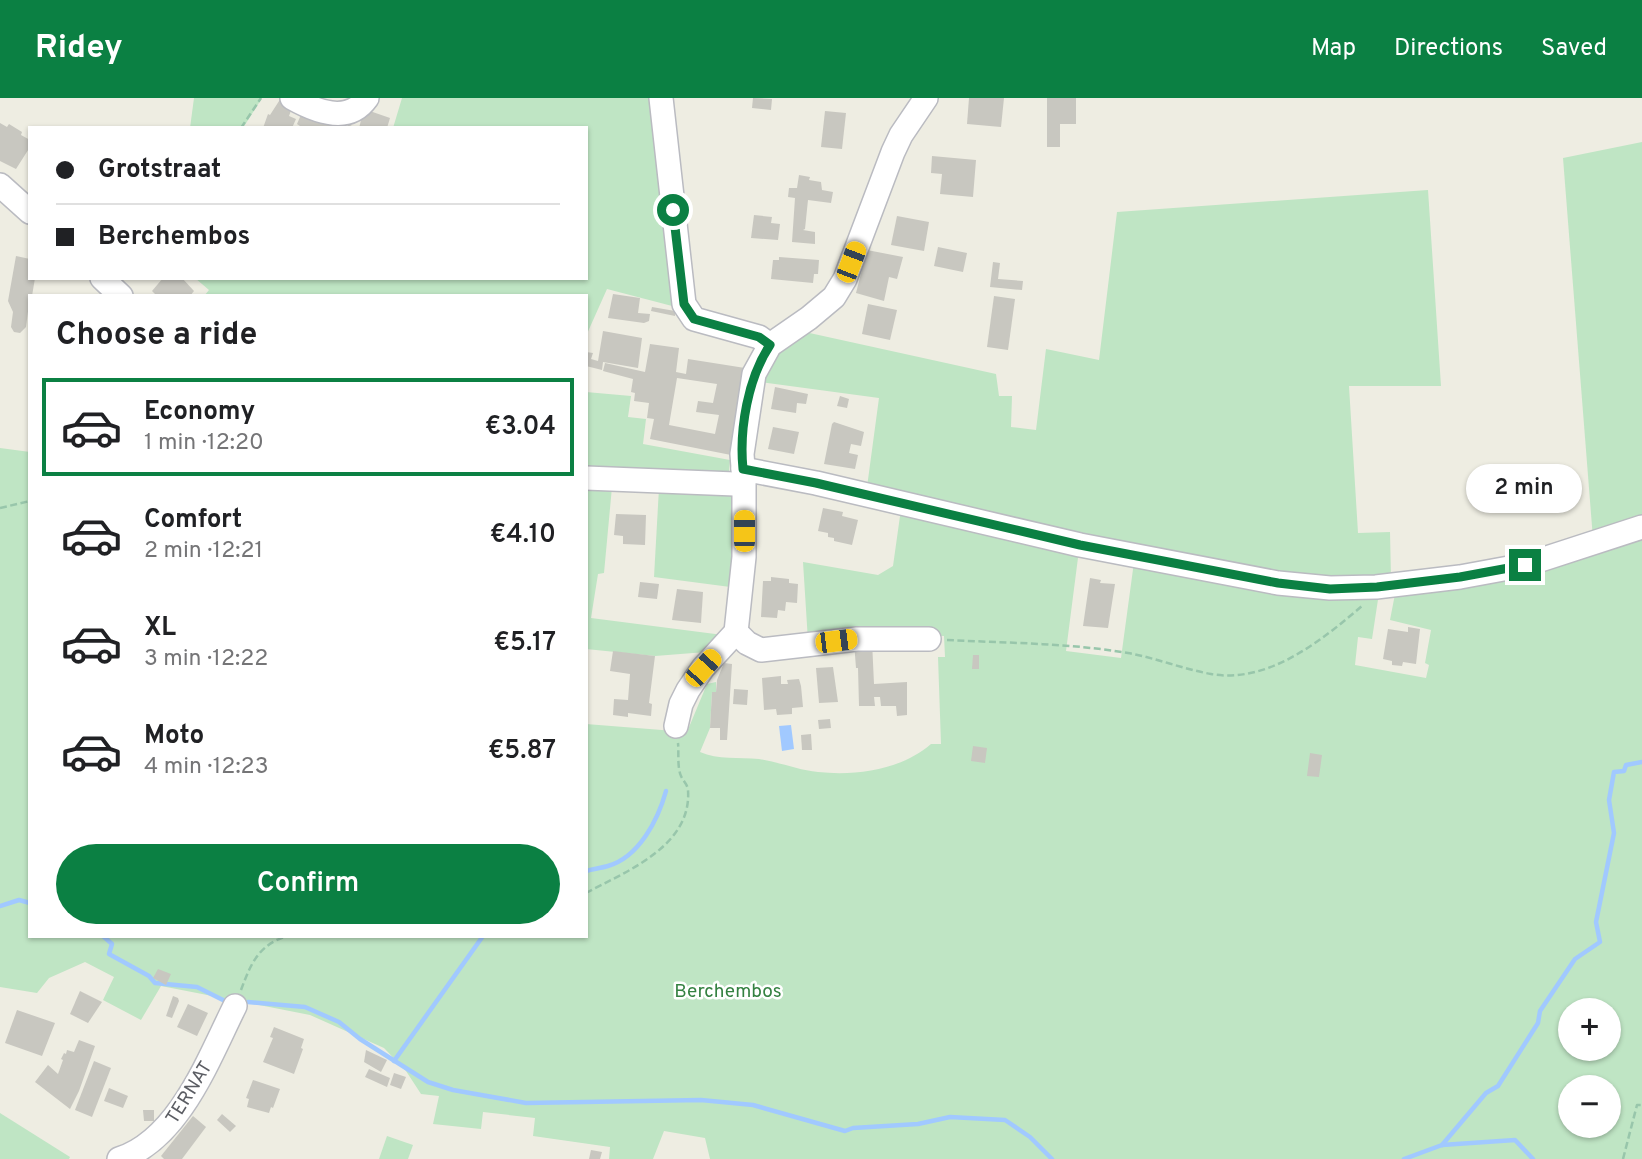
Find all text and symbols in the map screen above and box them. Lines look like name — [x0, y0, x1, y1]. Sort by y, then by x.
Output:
text: Ridey — [35, 28, 123, 70]
text: Map — [1311, 34, 1356, 64]
text: Directions — [1394, 34, 1503, 64]
text: Saved — [1541, 34, 1607, 64]
text: Grotstraat — [98, 154, 221, 187]
route start — [657, 194, 689, 226]
text: Berchembos — [98, 221, 250, 254]
car — [834, 239, 869, 285]
text: Choose a ride — [56, 316, 257, 356]
icon: car — [60, 396, 123, 459]
text: Economy — [144, 396, 255, 429]
text: €3.04 — [485, 411, 556, 444]
text: 1 min · 12:20 — [144, 429, 264, 458]
callout: 2 min — [1467, 463, 1583, 512]
text: 2 min — [1494, 474, 1554, 503]
icon: car — [60, 504, 123, 567]
text: Comfort — [144, 504, 242, 537]
car — [734, 510, 755, 552]
text: €4.10 — [490, 519, 556, 552]
text: 2 min · 12:21 — [144, 537, 263, 566]
route end — [1509, 549, 1541, 581]
icon: car — [60, 612, 123, 675]
text: XL — [144, 612, 176, 645]
text: €5.17 — [494, 627, 556, 660]
car — [814, 628, 859, 654]
text: 3 min · 12:22 — [144, 645, 268, 674]
car — [682, 645, 725, 691]
icon: car — [60, 720, 123, 783]
text: Moto — [144, 720, 204, 753]
text: €5.87 — [488, 735, 556, 768]
text: 4 min · 12:23 — [144, 753, 269, 782]
button: Confirm — [56, 844, 560, 924]
park label: Berchembos — [674, 980, 782, 1004]
map controls — [1558, 998, 1621, 1138]
button: + — [1558, 998, 1621, 1061]
street label: TERNAT — [161, 1057, 218, 1129]
button: − — [1558, 1075, 1621, 1138]

